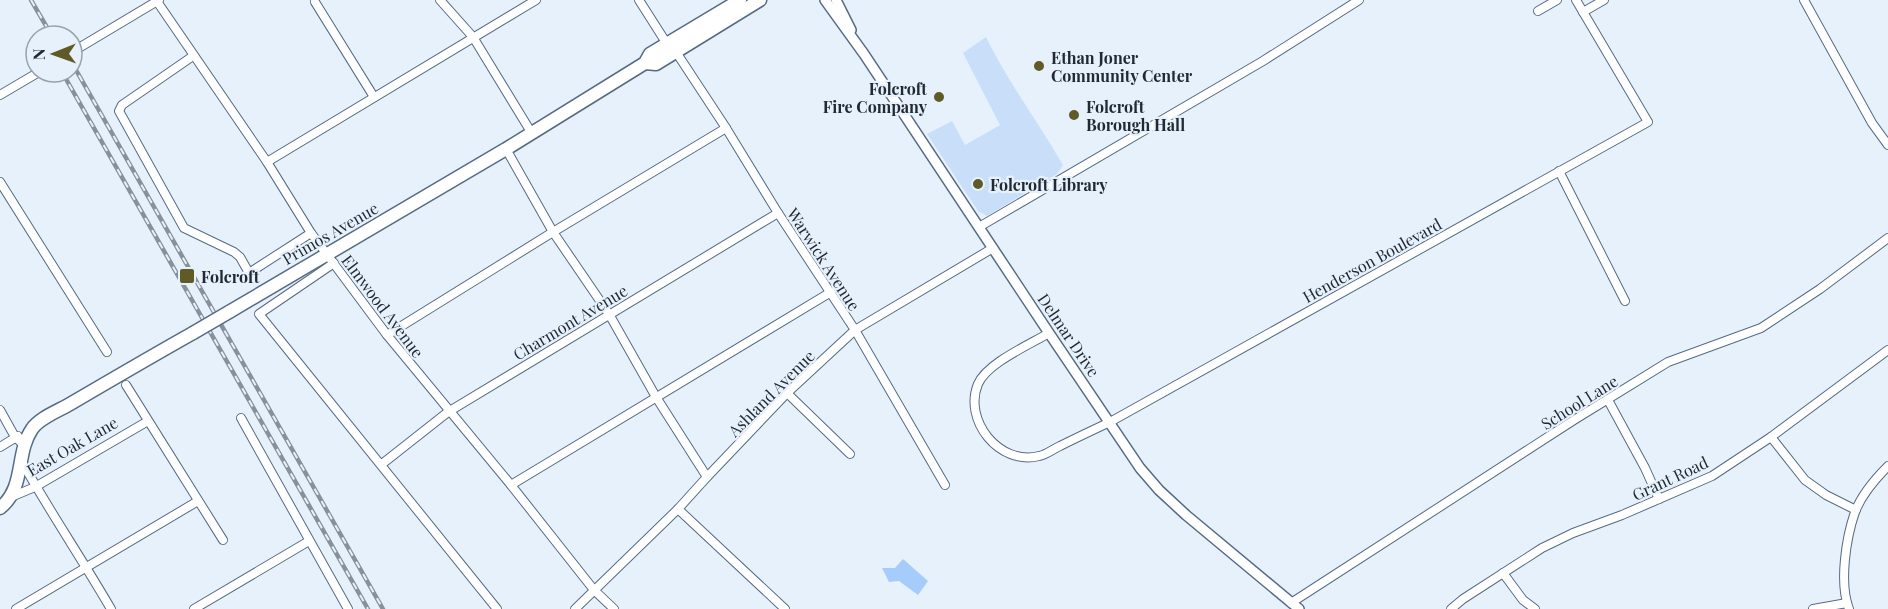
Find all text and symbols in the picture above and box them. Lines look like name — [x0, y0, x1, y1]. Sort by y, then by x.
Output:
north arrow — [24, 24, 84, 84]
place label: Ethan Joner Community Center — [1051, 47, 1193, 86]
text: N — [28, 48, 49, 60]
marker: Ethan Joner Community Center — [1032, 59, 1046, 73]
place label: Folcroft Fire Company — [823, 78, 928, 117]
marker: Folcroft Fire Company — [932, 90, 946, 104]
place label: Folcroft Borough Hall — [1086, 96, 1185, 135]
marker: Folcroft Borough Hall — [1067, 108, 1081, 122]
place label: Folcroft Library — [990, 174, 1108, 195]
marker: Folcroft Library — [971, 177, 985, 191]
street label: Primos Avenue — [278, 197, 382, 269]
street label: Warwick Avenue — [782, 203, 865, 314]
street label: Henderson Boulevard — [1299, 213, 1445, 307]
street label: Elmwood Avenue — [337, 250, 429, 362]
place label: Folcroft — [201, 266, 260, 287]
marker: Folcroft — [178, 267, 196, 285]
street label: Charmont Avenue — [509, 280, 631, 364]
street label: Delmar Drive — [1033, 289, 1105, 381]
street label: Ashland Avenue — [722, 345, 819, 442]
street label: School Lane — [1537, 370, 1621, 434]
street label: East Oak Lane — [23, 411, 121, 481]
street label: Grant Road — [1629, 451, 1711, 505]

